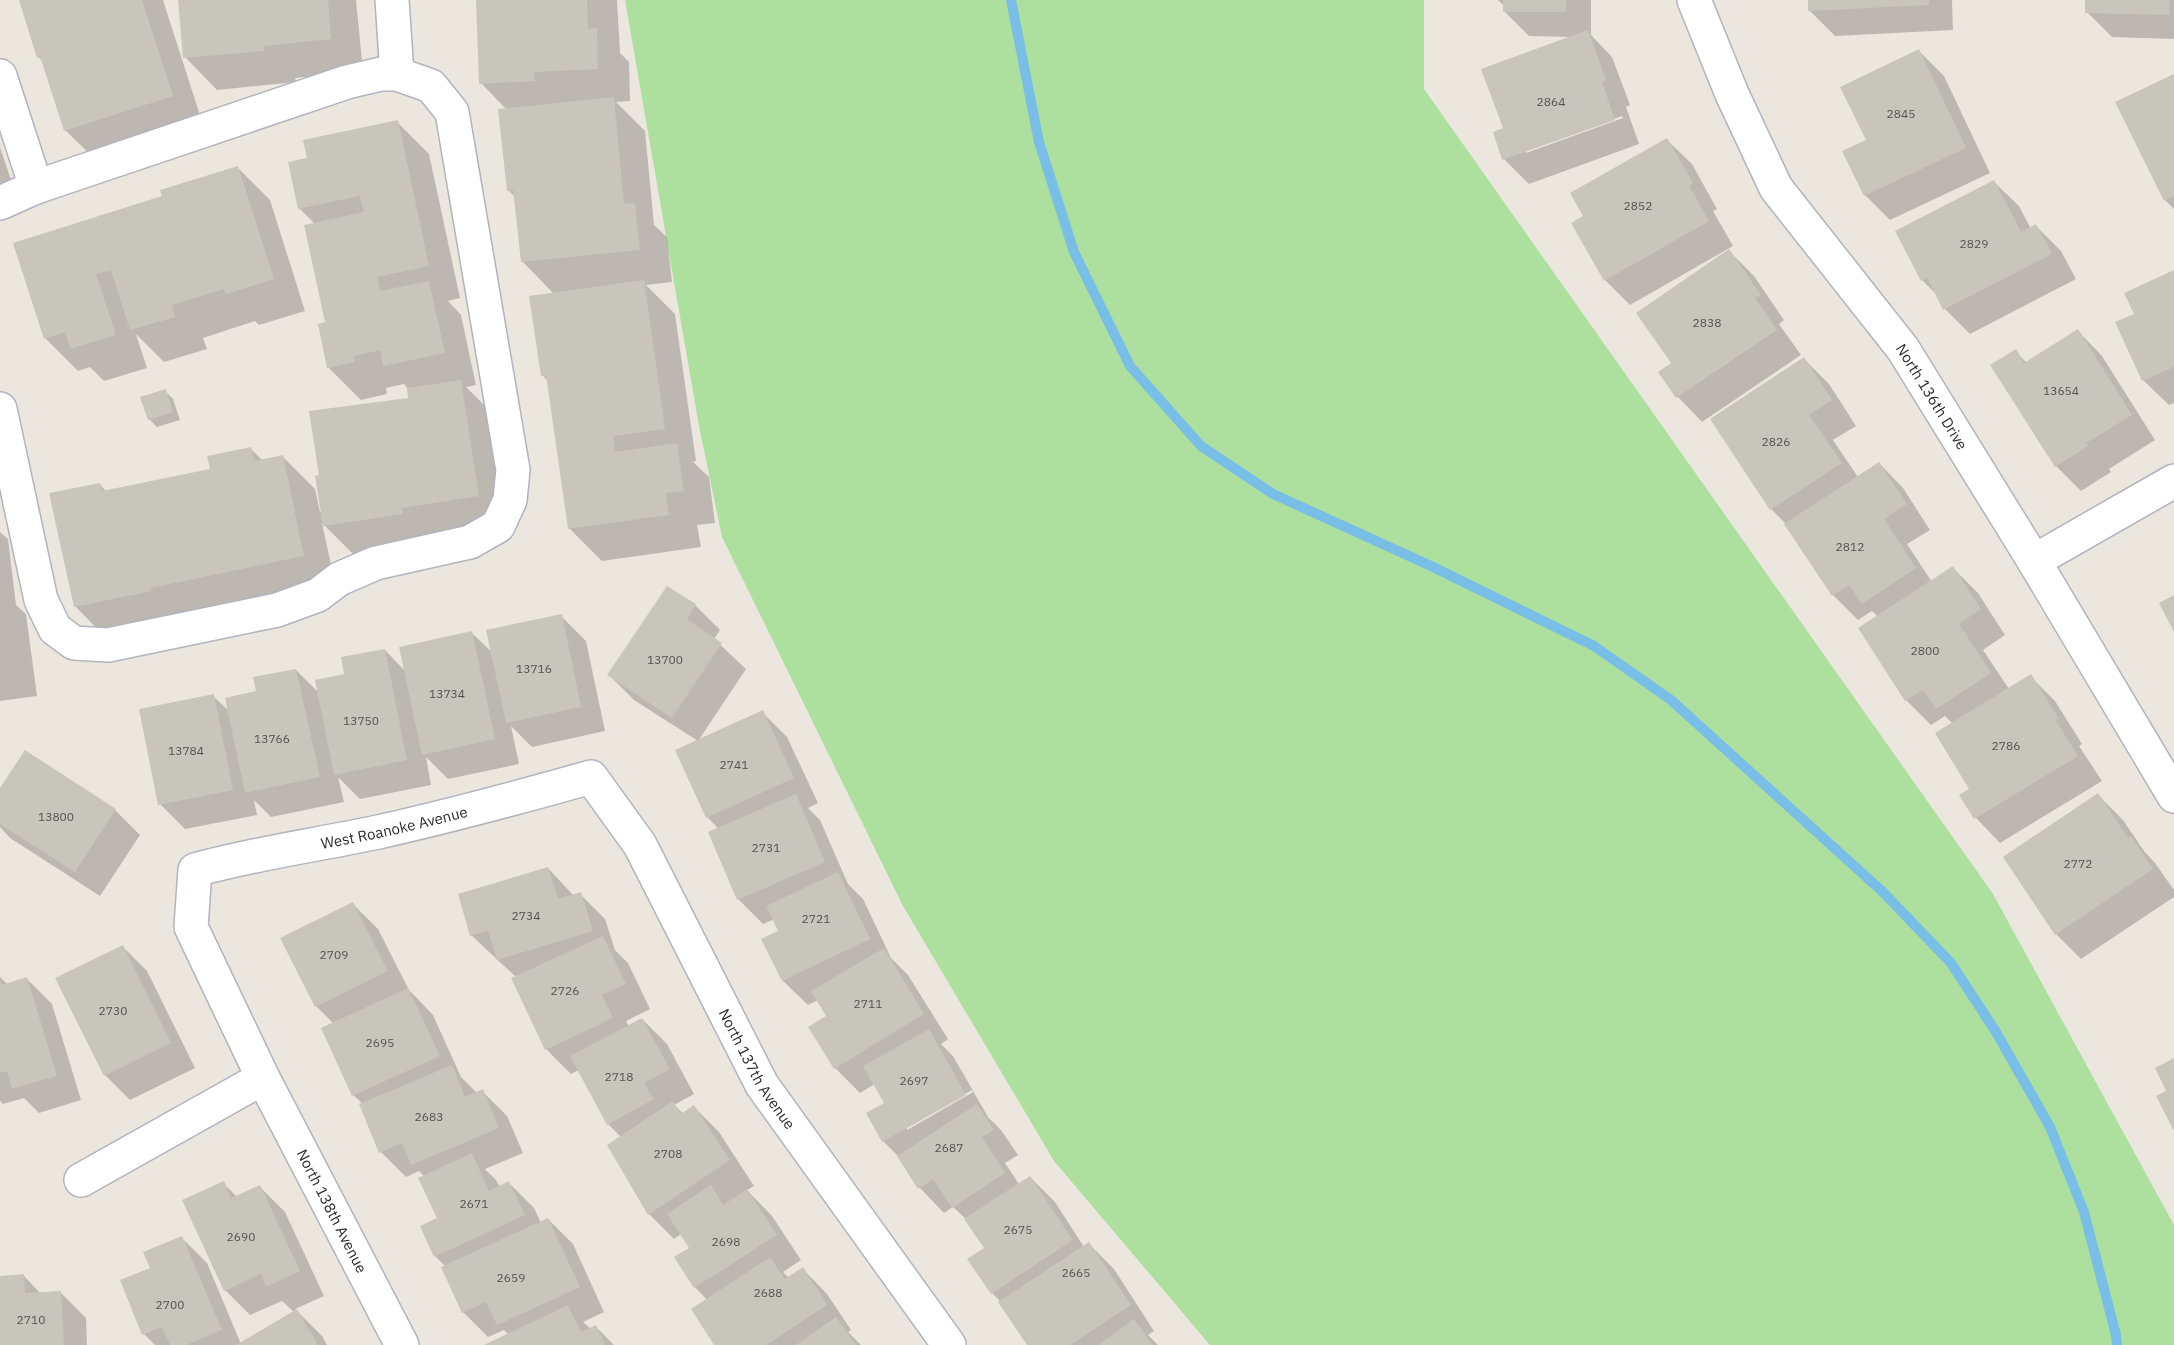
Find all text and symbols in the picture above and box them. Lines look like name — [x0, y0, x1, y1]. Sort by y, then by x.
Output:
house number: 2864 — [1537, 94, 1565, 109]
house number: 2845 — [1887, 106, 1915, 121]
house number: 2852 — [1624, 198, 1652, 213]
house number: 2829 — [1960, 236, 1988, 251]
house number: 2838 — [1693, 315, 1721, 330]
street label: North 136th Drive — [1892, 340, 1972, 453]
house number: 13654 — [2043, 383, 2079, 398]
house number: 2826 — [1762, 434, 1790, 449]
house number: 2812 — [1836, 539, 1864, 554]
house number: 2800 — [1911, 643, 1939, 658]
house number: 13700 — [647, 652, 683, 667]
house number: 13716 — [516, 661, 552, 676]
house number: 13734 — [429, 686, 465, 701]
house number: 13750 — [343, 713, 379, 728]
house number: 13766 — [254, 731, 290, 746]
house number: 2786 — [1992, 738, 2020, 753]
house number: 13784 — [168, 743, 204, 758]
house number: 2741 — [720, 757, 748, 772]
street label: West Roanoke Avenue — [319, 801, 469, 852]
house number: 13800 — [38, 809, 74, 824]
house number: 2731 — [752, 840, 780, 855]
house number: 2772 — [2064, 856, 2092, 871]
house number: 2734 — [512, 908, 540, 923]
house number: 2721 — [802, 911, 830, 926]
house number: 2709 — [320, 947, 348, 962]
house number: 2726 — [551, 983, 579, 998]
house number: 2711 — [854, 996, 882, 1011]
house number: 2730 — [99, 1003, 127, 1018]
street label: North 137th Avenue — [715, 1005, 800, 1133]
house number: 2695 — [366, 1035, 394, 1050]
house number: 2718 — [605, 1069, 633, 1084]
house number: 2697 — [900, 1073, 928, 1088]
house number: 2683 — [415, 1109, 443, 1124]
house number: 2687 — [935, 1140, 963, 1155]
street label: North 138th Avenue — [293, 1146, 371, 1276]
house number: 2708 — [654, 1146, 682, 1161]
house number: 2671 — [460, 1196, 488, 1211]
house number: 2675 — [1004, 1222, 1032, 1237]
house number: 2690 — [227, 1229, 255, 1244]
house number: 2698 — [712, 1234, 740, 1249]
house number: 2665 — [1062, 1265, 1090, 1280]
house number: 2659 — [497, 1270, 525, 1285]
house number: 2688 — [754, 1285, 782, 1300]
house number: 2700 — [156, 1297, 184, 1312]
house number: 2710 — [17, 1312, 45, 1327]

